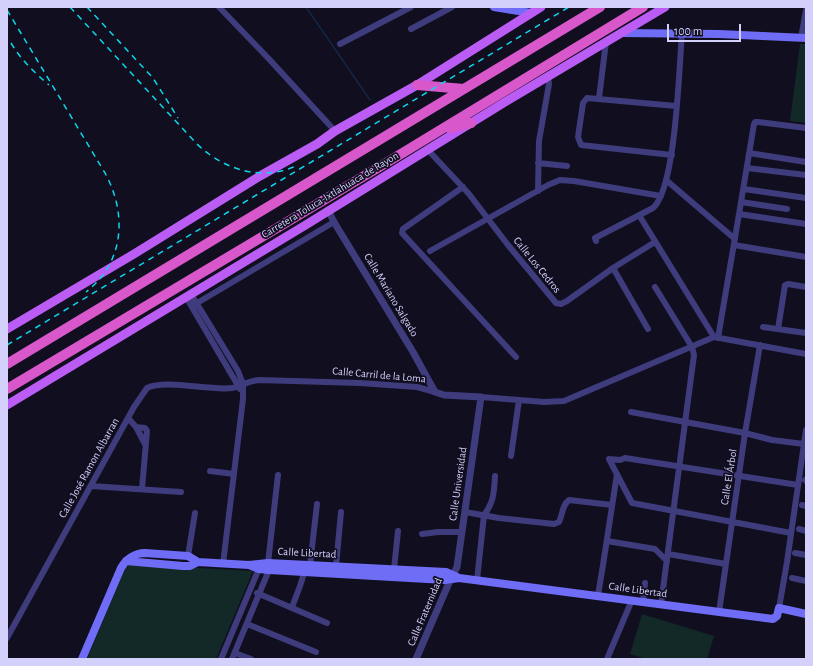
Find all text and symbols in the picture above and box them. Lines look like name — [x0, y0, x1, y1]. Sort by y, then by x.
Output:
scale bar — [669, 16, 743, 42]
text: 100 m — [674, 25, 702, 37]
street label: Carretera Toluca-Ixtlahuaca de Rayon — [259, 149, 401, 241]
street label: Calle Los Cedros — [510, 234, 564, 296]
street label: Calle Mariano Salgado — [361, 251, 421, 339]
street label: Calle Carril de la Loma — [332, 364, 426, 386]
street label: Calle José Ramon Albarran — [56, 416, 122, 520]
street label: Calle Universidad — [446, 446, 470, 522]
street label: Calle El Árbol — [718, 448, 740, 506]
street label: Calle Libertad — [277, 545, 337, 561]
street label: Calle Fraternidad — [405, 576, 445, 648]
street label: Calle Libertad — [608, 579, 668, 601]

